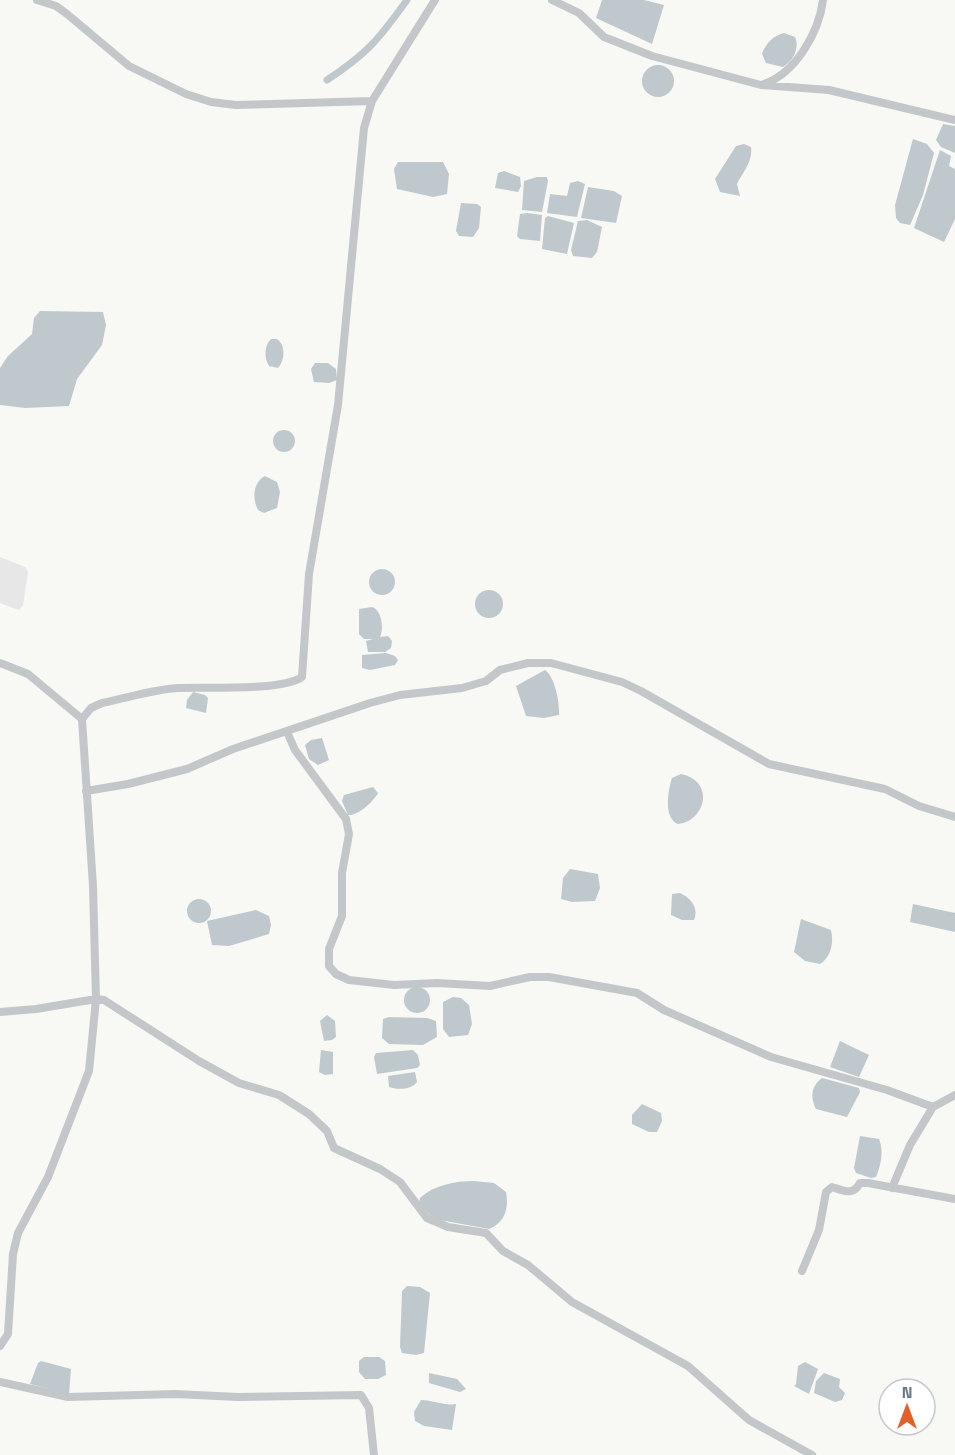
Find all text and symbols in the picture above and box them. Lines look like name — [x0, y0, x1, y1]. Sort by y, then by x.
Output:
north arrow — [877, 1377, 937, 1437]
text: N — [902, 1382, 912, 1403]

